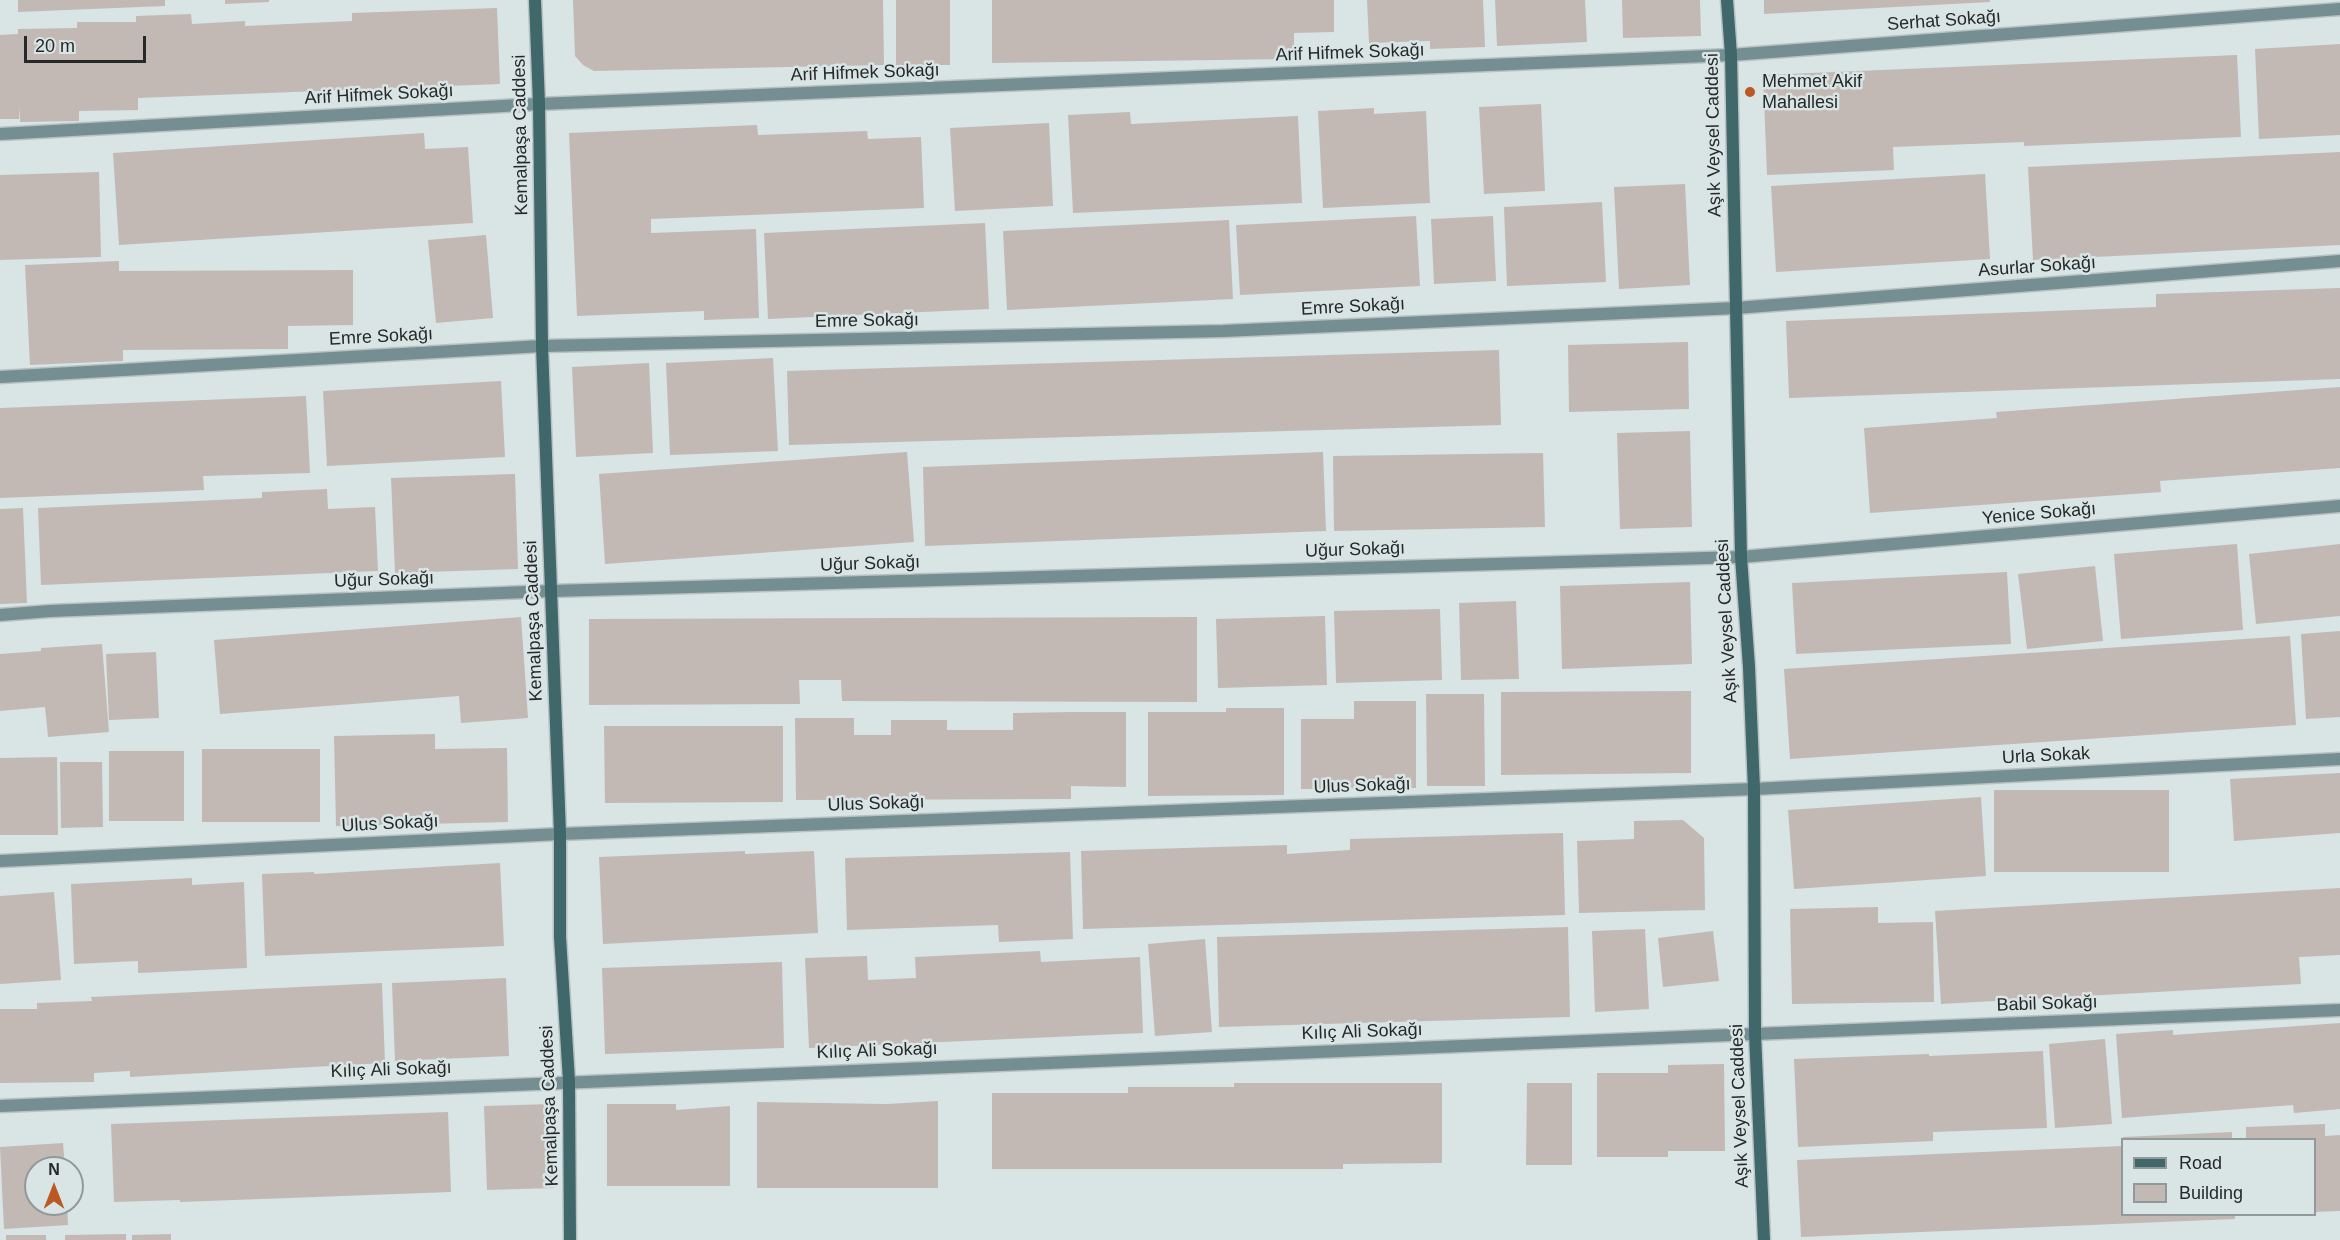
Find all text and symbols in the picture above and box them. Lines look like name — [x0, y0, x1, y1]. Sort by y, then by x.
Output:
street label: Serhat Sokağı — [1886, 6, 2002, 36]
scale bar — [27, 24, 148, 62]
text: 20 m — [35, 36, 75, 56]
street label: Arif Hifmek Sokağı — [1275, 40, 1425, 66]
street label: Aşık Veysel Caddesi — [1702, 53, 1726, 217]
street label: Kemalpaşa Caddesi — [509, 54, 533, 216]
street label: Arif Hifmek Sokağı — [790, 60, 940, 86]
place label: Mehmet Akif Mahallesi — [1762, 71, 1862, 113]
street label: Arif Hifmek Sokağı — [304, 80, 454, 110]
marker: Mehmet Akif Mahallesi — [1743, 85, 1757, 99]
street label: Asurlar Sokağı — [1977, 252, 2097, 282]
street label: Emre Sokağı — [1300, 293, 1406, 321]
street label: Emre Sokağı — [815, 309, 919, 333]
street label: Emre Sokağı — [328, 323, 434, 351]
street label: Yenice Sokağı — [1981, 498, 2097, 530]
street label: Uğur Sokağı — [1305, 537, 1405, 563]
street label: Aşık Veysel Caddesi — [1712, 539, 1742, 703]
street label: Kemalpaşa Caddesi — [520, 540, 548, 702]
street label: Uğur Sokağı — [820, 551, 920, 577]
street label: Uğur Sokağı — [334, 567, 434, 593]
street label: Urla Sokak — [2001, 743, 2091, 769]
street label: Ulus Sokağı — [1313, 774, 1411, 798]
street label: Ulus Sokağı — [827, 792, 925, 816]
street label: Ulus Sokağı — [341, 811, 439, 837]
street label: Babil Sokağı — [1996, 991, 2098, 1017]
street label: Kılıç Ali Sokağı — [1301, 1019, 1423, 1045]
street label: Aşık Veysel Caddesi — [1726, 1024, 1754, 1188]
street label: Kemalpaşa Caddesi — [536, 1025, 564, 1187]
street label: Kılıç Ali Sokağı — [816, 1038, 938, 1064]
street label: Kılıç Ali Sokağı — [330, 1057, 452, 1083]
legend — [2121, 1138, 2316, 1216]
text: Road — [2179, 1153, 2222, 1173]
north arrow — [24, 1156, 84, 1216]
text: N — [48, 1161, 60, 1178]
text: Building — [2179, 1183, 2243, 1203]

